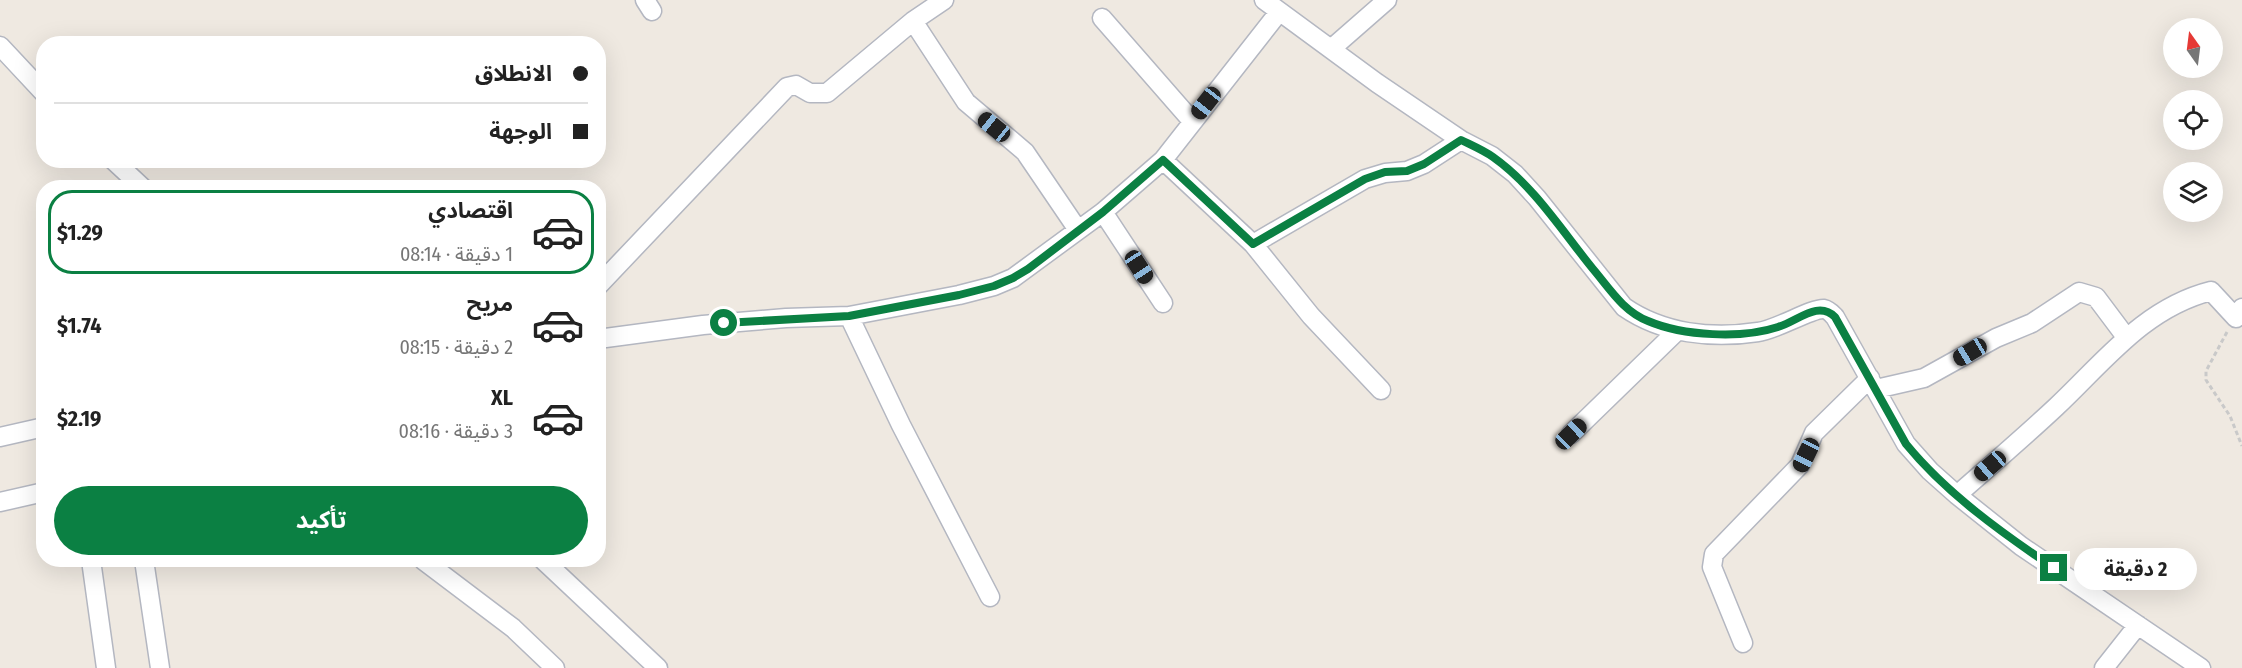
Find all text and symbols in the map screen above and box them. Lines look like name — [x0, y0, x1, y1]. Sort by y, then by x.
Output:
north arrow — [2163, 18, 2223, 78]
map controls — [2163, 18, 2223, 222]
text: الانطلاق — [475, 60, 552, 87]
car — [1188, 83, 1224, 123]
button: locate — [2163, 90, 2223, 150]
car — [974, 109, 1014, 145]
text: الوجهة — [489, 118, 552, 145]
button: layers — [2163, 162, 2223, 222]
text: اقتصادي — [428, 197, 513, 224]
icon: car — [531, 205, 585, 259]
text: $1.29 — [57, 219, 103, 246]
text: 1 دقيقة · 08:14 — [400, 242, 513, 266]
car — [1122, 247, 1156, 287]
text: مريح — [467, 290, 513, 317]
icon: car — [531, 298, 585, 352]
route start — [710, 309, 737, 336]
text: $1.74 — [57, 312, 102, 339]
text: 2 دقيقة · 08:15 — [399, 335, 513, 359]
car — [1950, 335, 1990, 369]
text: XL — [491, 384, 513, 411]
icon: car — [531, 391, 585, 445]
text: $2.19 — [57, 405, 101, 432]
car — [1552, 415, 1590, 453]
text: 3 دقيقة · 08:16 — [399, 419, 513, 443]
car — [1790, 435, 1822, 475]
car — [1971, 447, 2009, 485]
button: تأكيد — [54, 486, 588, 555]
callout: 2 دقيقة — [2075, 547, 2198, 589]
route end — [2040, 554, 2067, 581]
text: 2 دقيقة — [2104, 557, 2167, 581]

